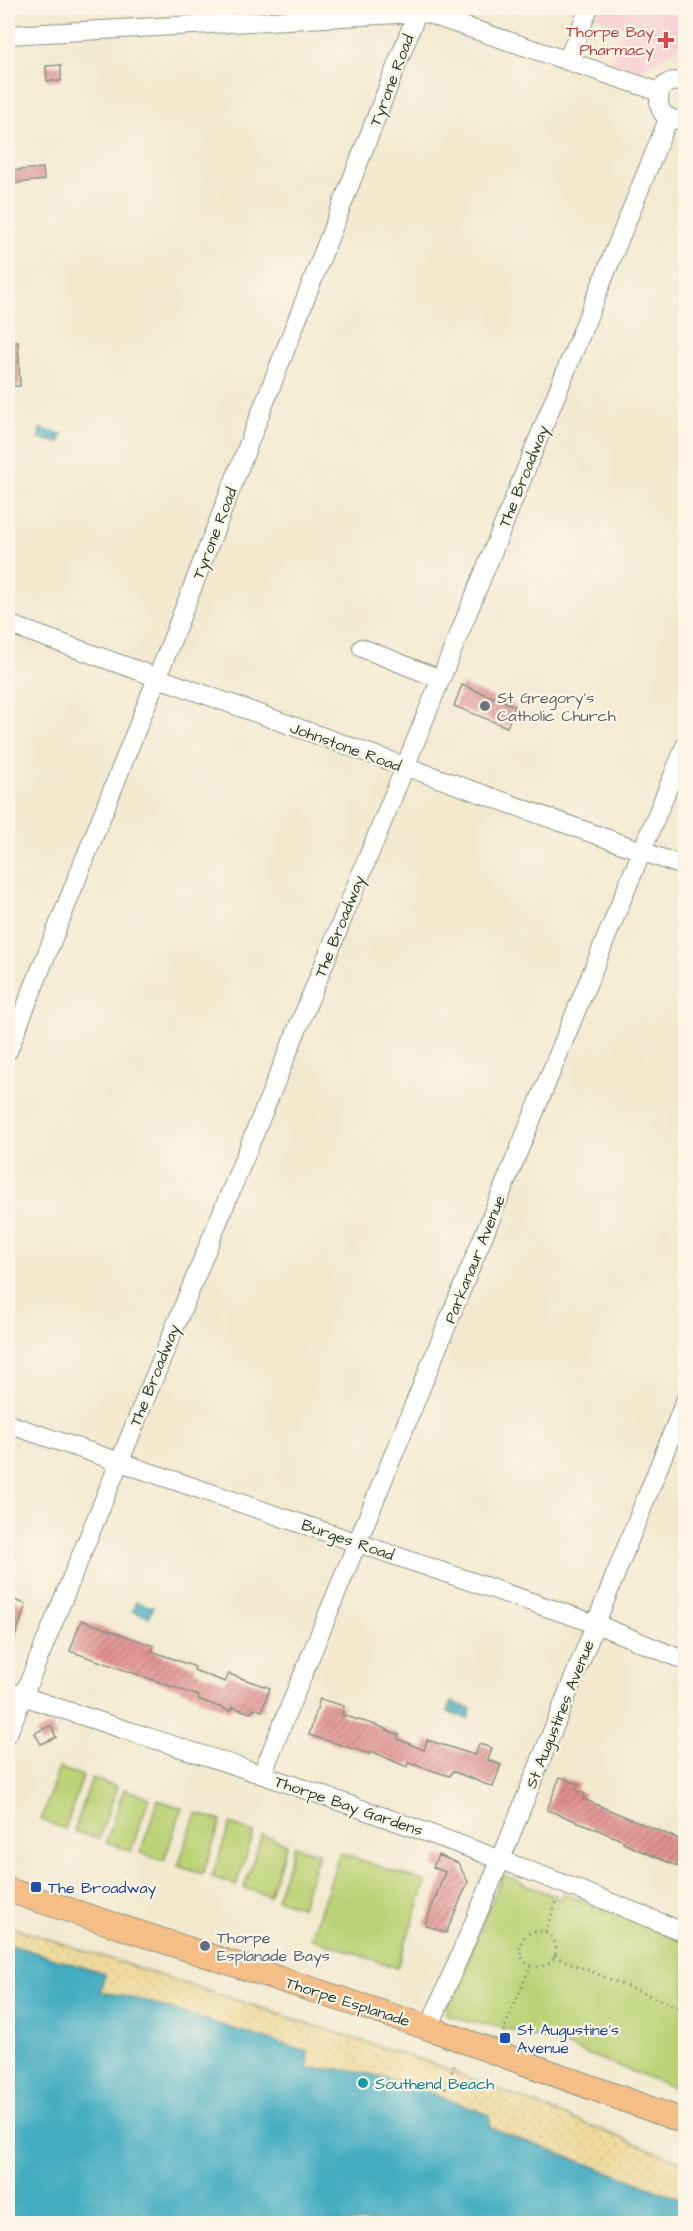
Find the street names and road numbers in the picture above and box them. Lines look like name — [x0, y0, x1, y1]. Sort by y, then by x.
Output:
street label: Tyrone Road — [364, 31, 420, 130]
street label: The Broadway — [493, 422, 555, 531]
street label: Tyrone Road — [187, 484, 243, 583]
street label: Johnstone Road — [287, 717, 404, 777]
street label: The Broadway — [309, 872, 371, 981]
street label: Parkanaur Avenue — [439, 1192, 511, 1327]
street label: The Broadway — [124, 1321, 186, 1430]
street label: Burges Road — [298, 1514, 397, 1567]
street label: St Augustines Avenue — [520, 1637, 601, 1792]
street label: Thorpe Bay Gardens — [271, 1770, 426, 1843]
street label: Thorpe Esplanade — [283, 1971, 413, 2033]

